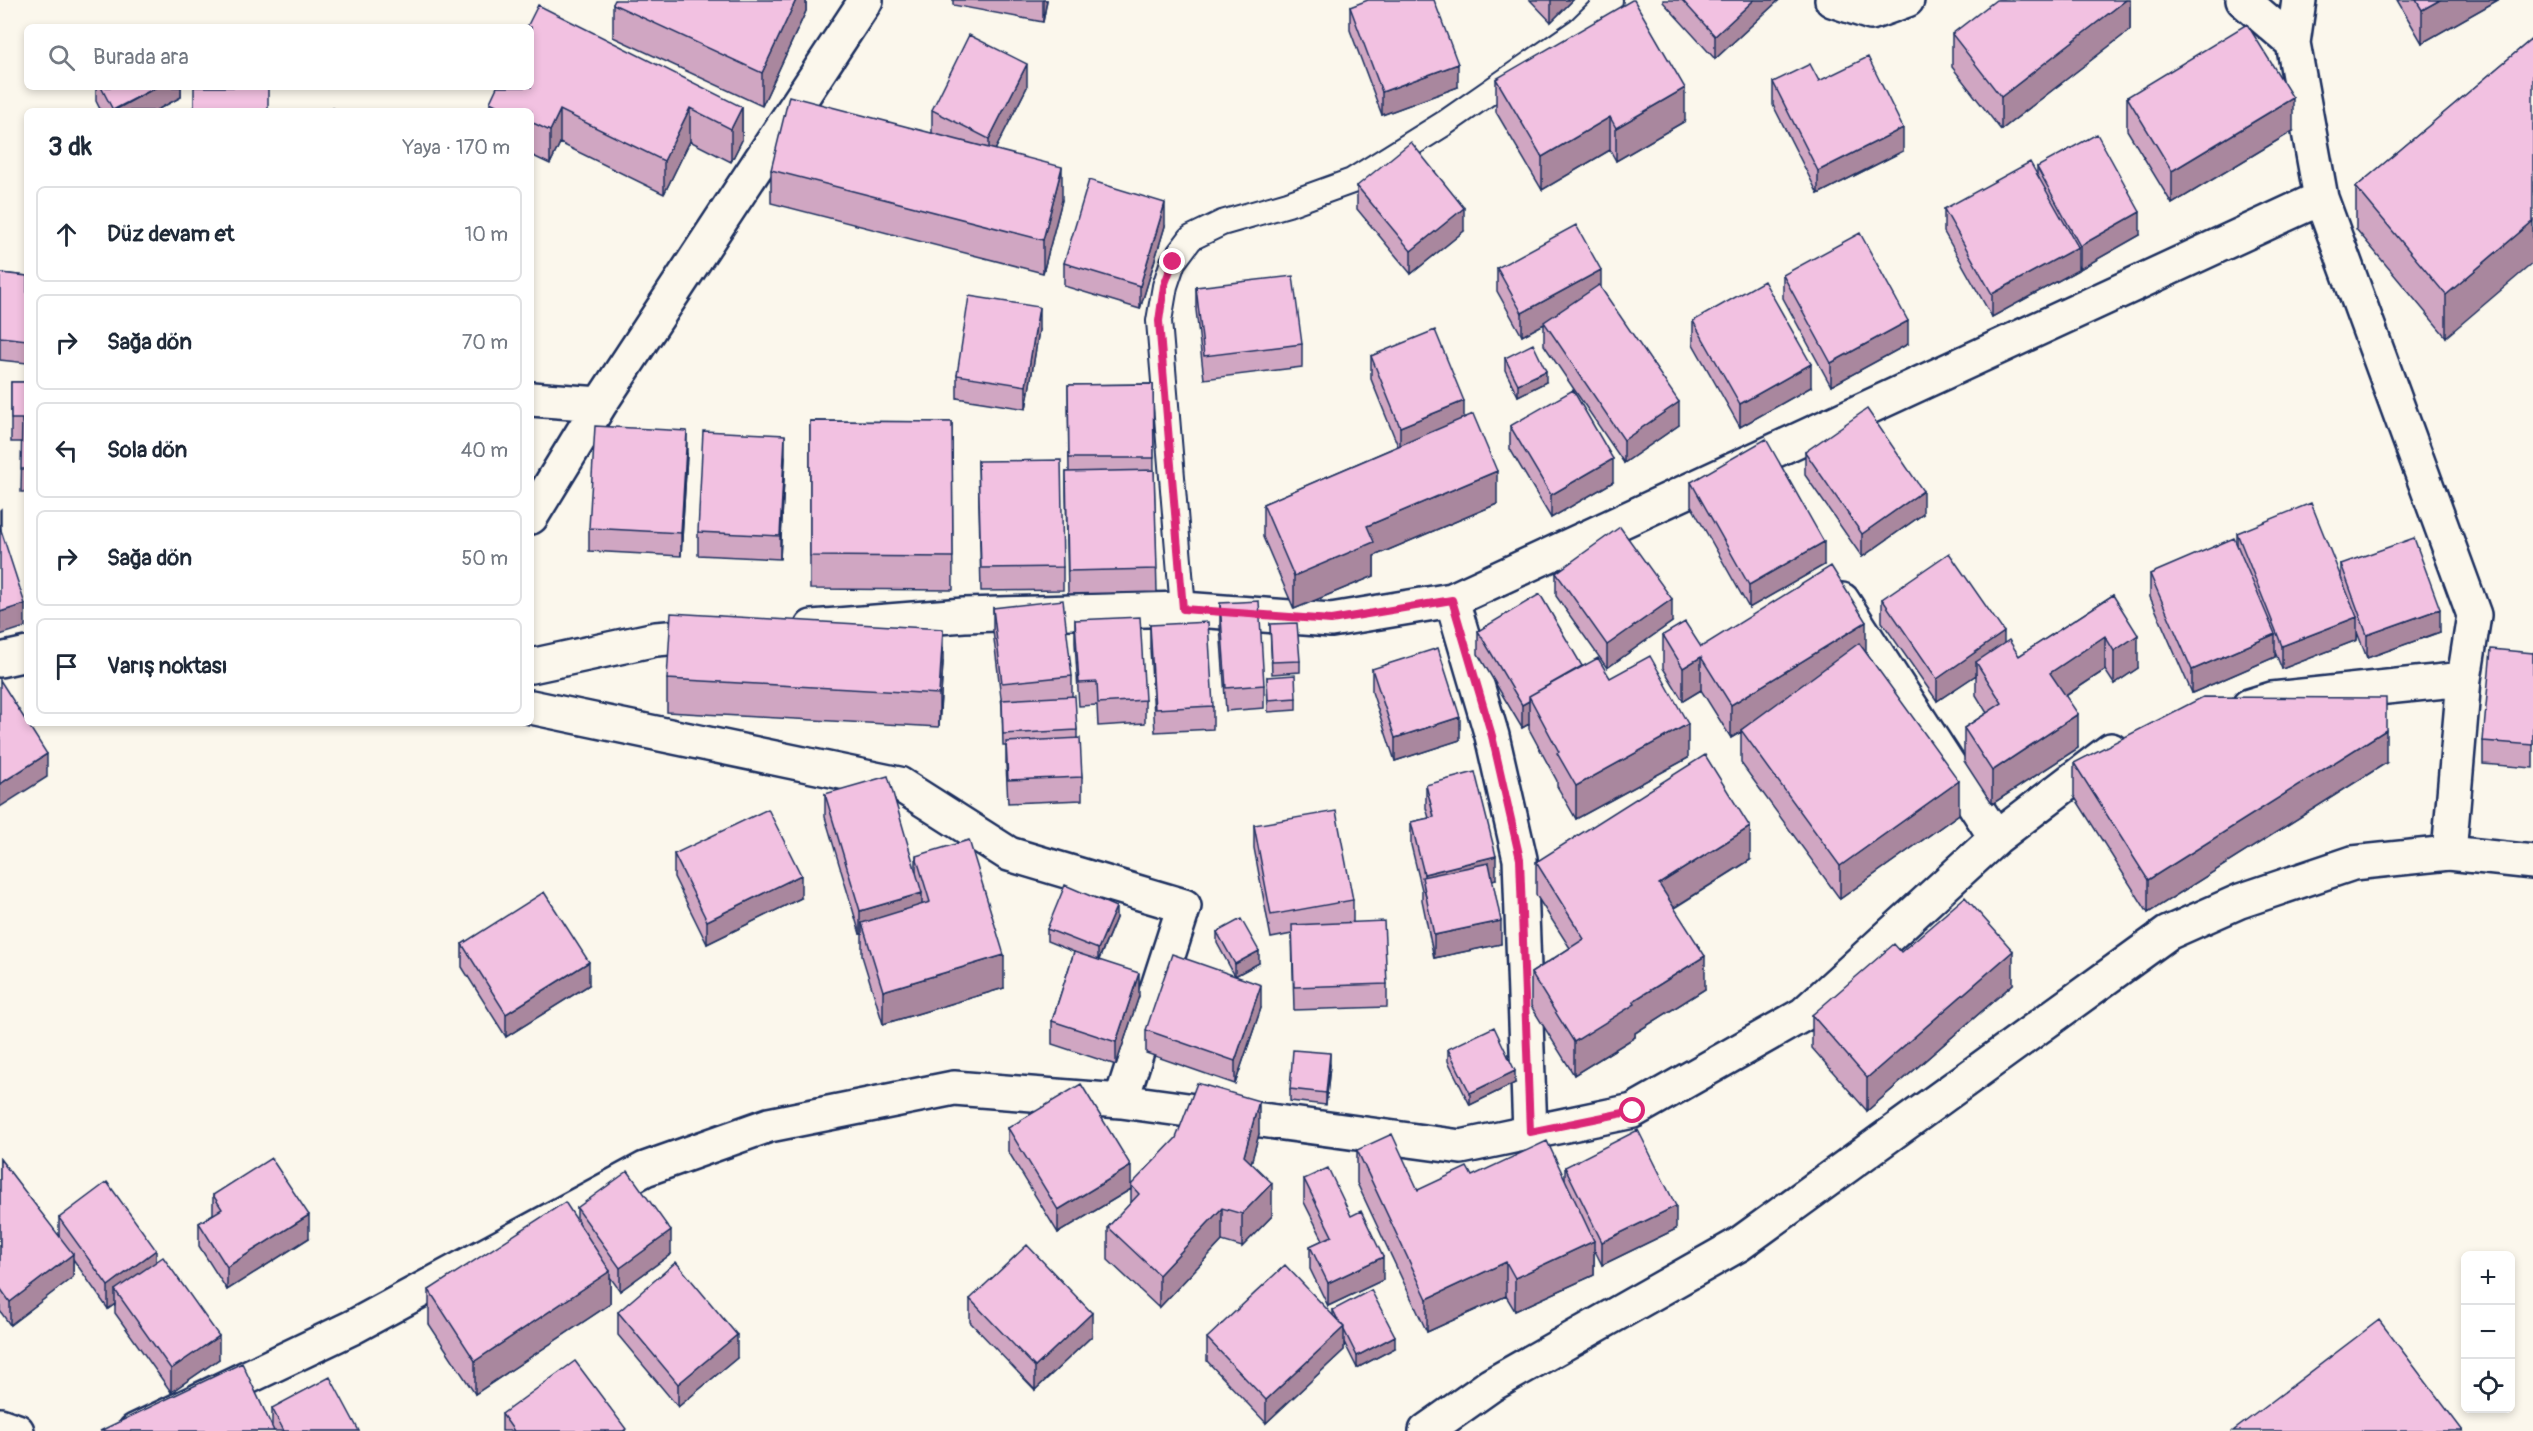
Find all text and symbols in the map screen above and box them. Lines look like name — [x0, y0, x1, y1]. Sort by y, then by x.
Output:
search box — [24, 24, 534, 90]
icon: search — [45, 41, 78, 74]
text: Burada ara — [93, 43, 189, 71]
text: 3 dk — [48, 131, 92, 163]
text: Yaya · 170 m — [403, 135, 510, 160]
icon: ahead — [50, 218, 83, 251]
text: Düz devam et — [107, 220, 234, 248]
text: 10 m — [464, 222, 508, 247]
route end — [1159, 248, 1185, 274]
icon: right — [50, 326, 83, 359]
text: Sağa dön — [107, 328, 192, 356]
text: 70 m — [462, 330, 508, 355]
icon: left — [50, 434, 83, 467]
text: Sola dön — [107, 436, 187, 464]
text: 40 m — [461, 438, 508, 463]
icon: right — [50, 542, 83, 575]
text: Sağa dön — [107, 544, 192, 572]
text: 50 m — [461, 546, 508, 571]
icon: arrive — [50, 650, 83, 683]
text: Varış noktası — [107, 652, 228, 680]
route start — [1619, 1097, 1645, 1123]
map controls — [2461, 1251, 2515, 1413]
button: + — [2461, 1251, 2515, 1305]
button: − — [2461, 1305, 2515, 1359]
button: locate — [2461, 1359, 2515, 1413]

